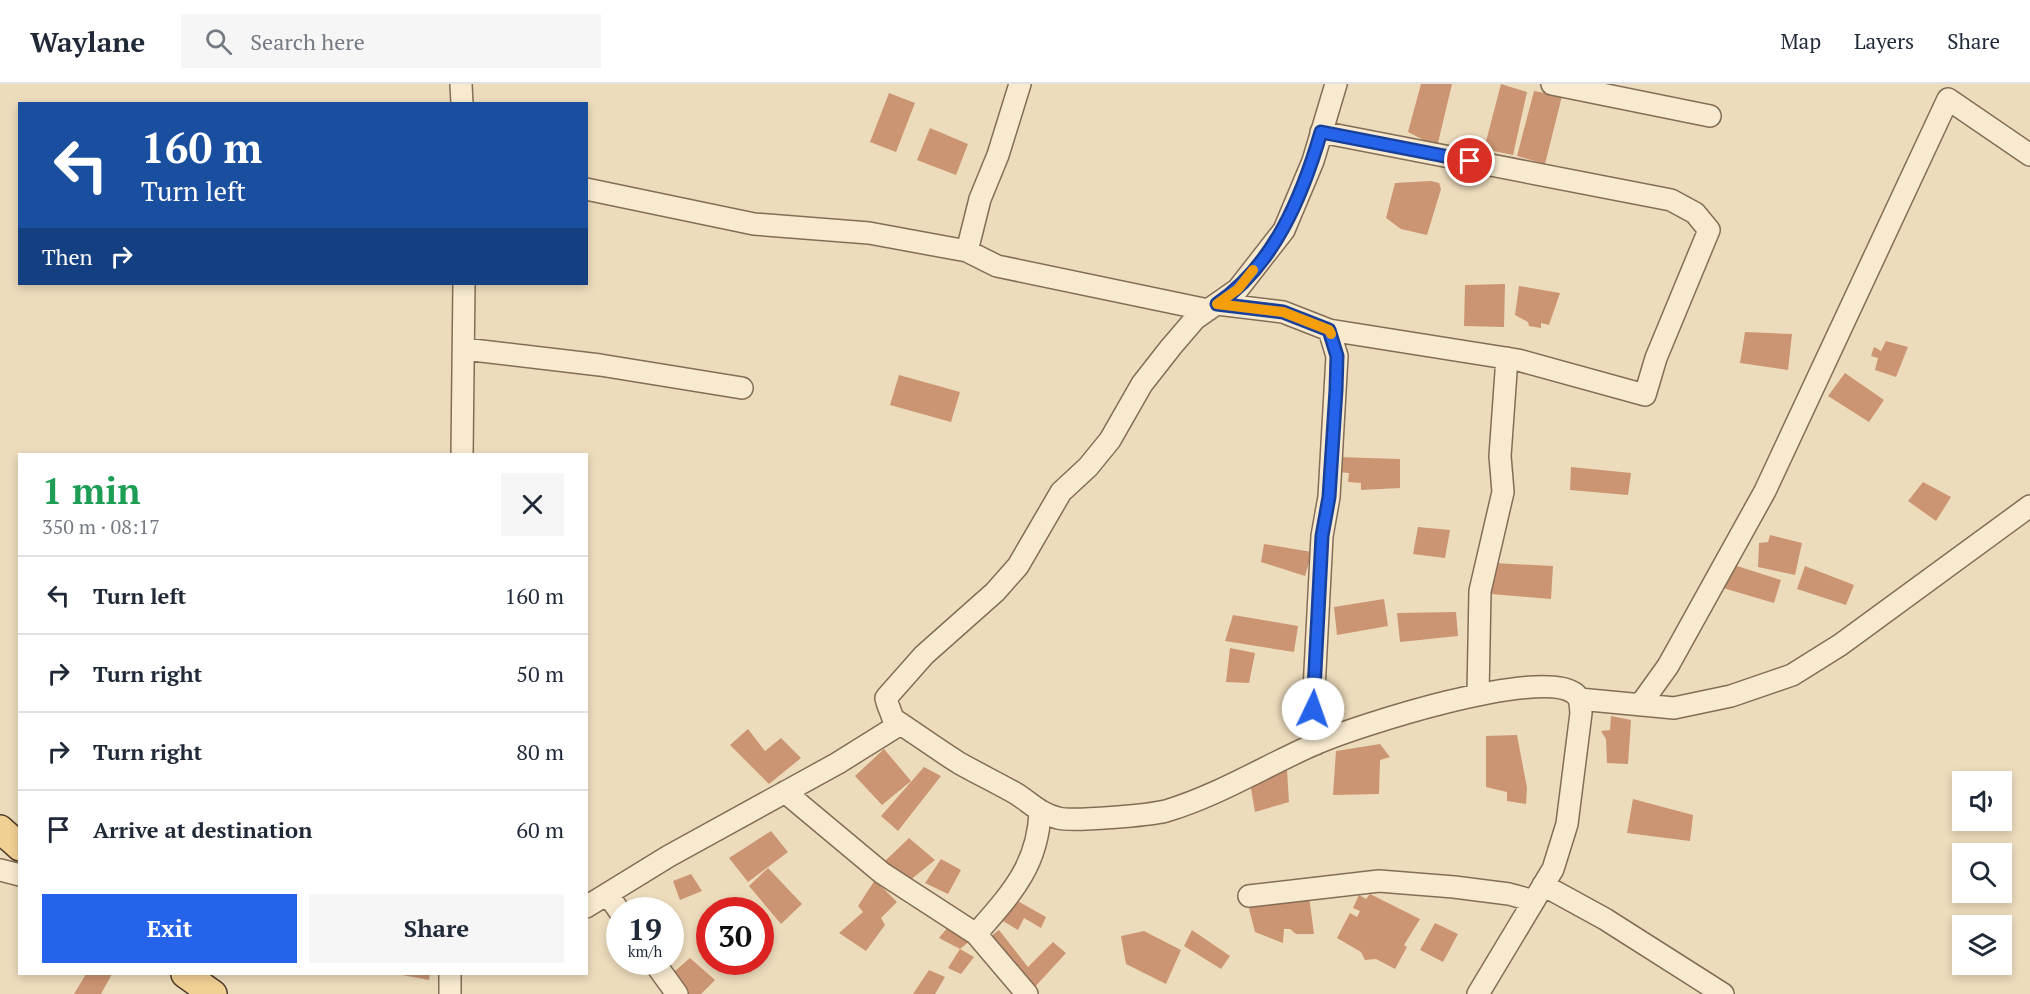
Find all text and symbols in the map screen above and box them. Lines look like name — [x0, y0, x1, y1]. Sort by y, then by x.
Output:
search box — [181, 14, 601, 68]
text: Waylane — [30, 23, 145, 60]
icon: search — [202, 25, 235, 58]
text: Search here — [250, 27, 365, 56]
text: Map — [1780, 27, 1821, 55]
text: Layers — [1854, 27, 1914, 55]
text: Share — [1947, 27, 2000, 55]
text: 160 m — [141, 119, 262, 175]
icon: left — [42, 126, 120, 204]
pin — [1444, 135, 1495, 186]
icon: arrive — [1453, 144, 1486, 177]
text: Turn left — [141, 173, 246, 209]
icon: right — [105, 240, 138, 273]
text: Then — [42, 242, 93, 271]
text: 1 min — [42, 467, 140, 514]
button: close — [501, 473, 564, 536]
text: 350 m · 08:17 — [42, 513, 160, 540]
icon: left — [42, 579, 75, 612]
text: Turn left — [93, 581, 186, 610]
text: 160 m — [504, 581, 564, 610]
icon: right — [42, 657, 75, 690]
text: Turn right — [93, 659, 202, 688]
text: 50 m — [516, 659, 564, 688]
position arrow — [1281, 677, 1345, 741]
icon: right — [42, 735, 75, 768]
text: Turn right — [93, 737, 202, 766]
text: 80 m — [516, 737, 564, 766]
map controls — [1952, 771, 2012, 975]
button: sound — [1952, 771, 2012, 831]
icon: arrive — [42, 813, 75, 846]
text: Arrive at destination — [93, 815, 312, 844]
text: 60 m — [516, 815, 564, 844]
button: search — [1952, 843, 2012, 903]
button: Exit — [42, 894, 297, 963]
button: Share — [309, 894, 564, 963]
speed limit sign: 30 — [696, 897, 774, 975]
text: 19 — [628, 909, 662, 949]
button: layers — [1952, 915, 2012, 975]
text: km/h — [628, 941, 662, 961]

